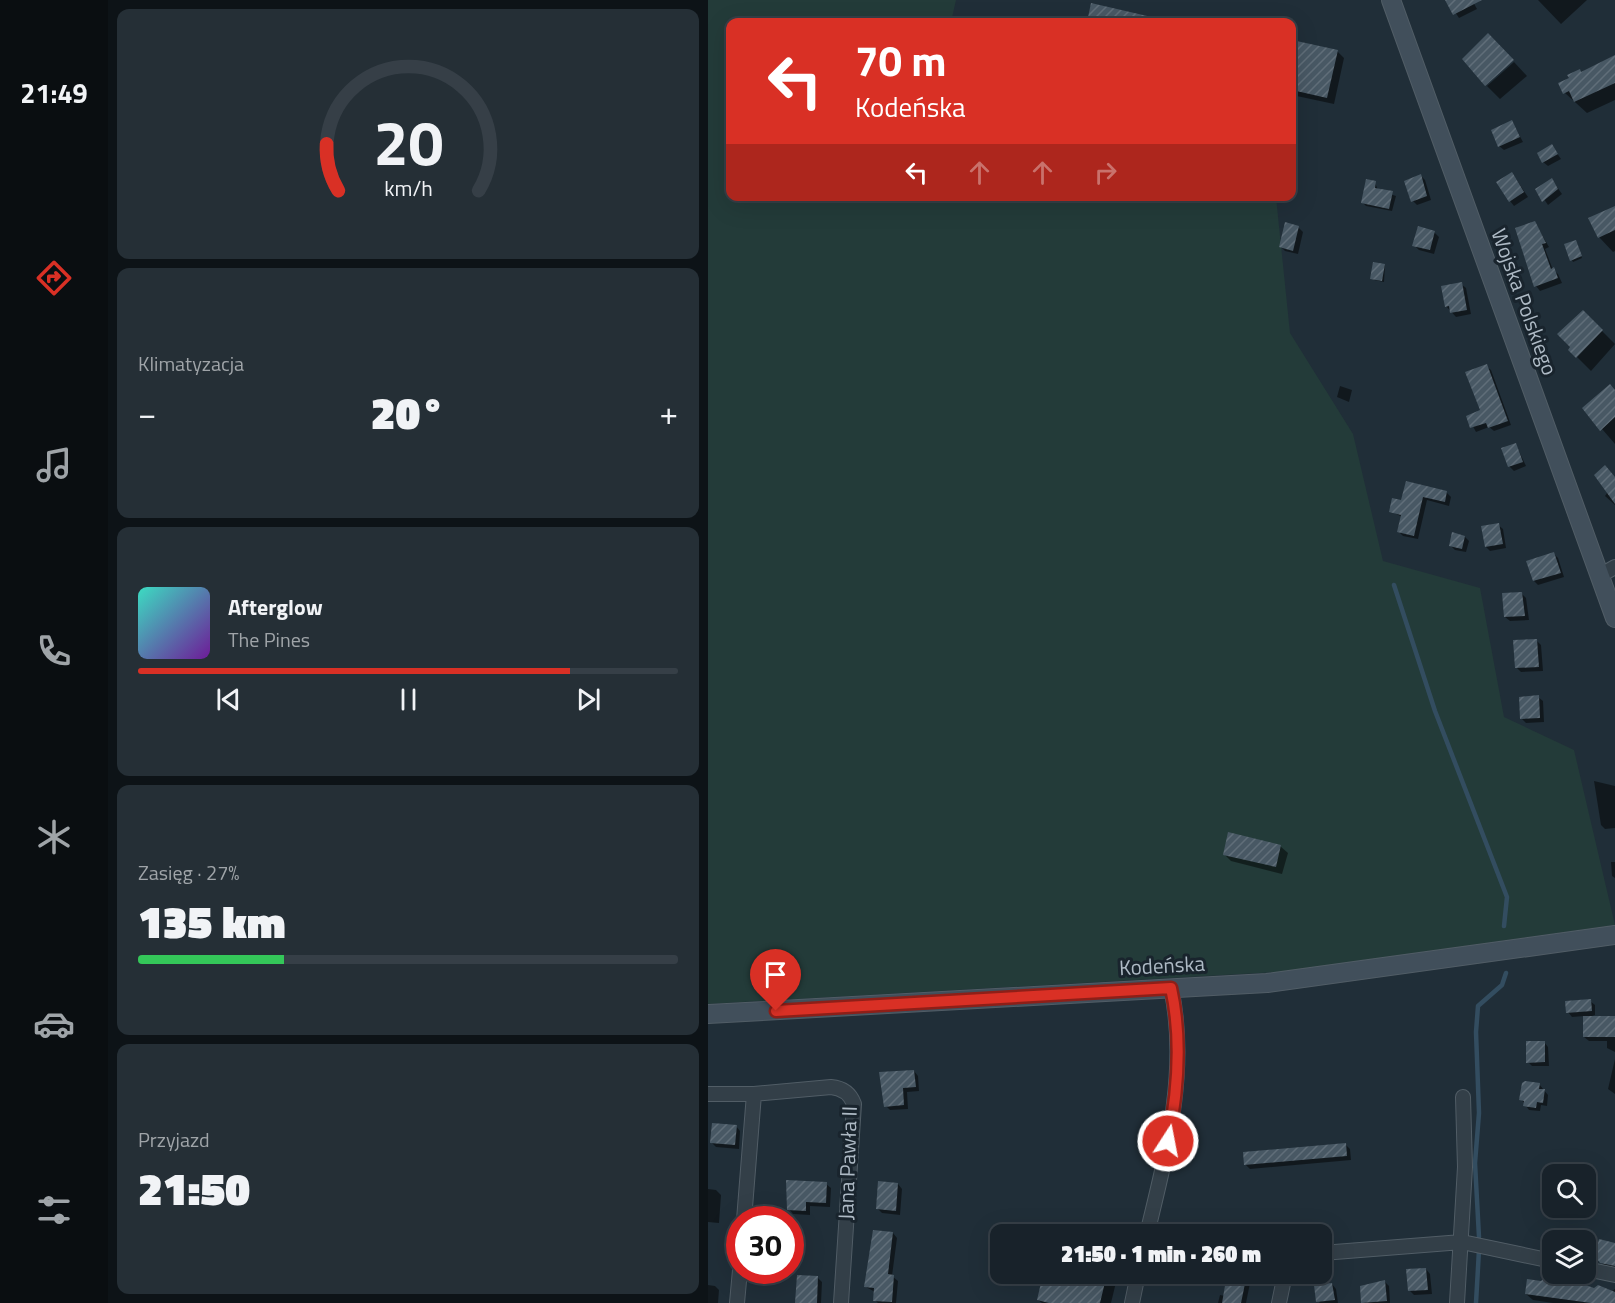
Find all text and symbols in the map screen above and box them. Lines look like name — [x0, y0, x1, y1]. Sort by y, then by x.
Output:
text: 70 m — [855, 28, 947, 92]
icon: left — [756, 42, 834, 120]
text: 21:49 — [20, 72, 88, 113]
text: Kodeńska — [855, 86, 966, 127]
text: 20 — [373, 94, 443, 189]
icon: left — [900, 156, 933, 189]
icon: ahead — [963, 156, 996, 189]
icon: ahead — [1026, 156, 1059, 189]
icon: right — [1089, 156, 1122, 189]
text: km/h — [384, 172, 432, 204]
street label: Wojska Polskiego — [1484, 224, 1566, 379]
icon: directions — [33, 257, 75, 299]
text: Klimatyzacja — [138, 348, 244, 379]
text: 20° — [371, 378, 445, 446]
text: − — [138, 388, 156, 438]
text: + — [660, 388, 678, 438]
icon: music — [33, 444, 75, 486]
text: Afterglow — [228, 590, 323, 624]
text: The Pines — [228, 624, 310, 655]
icon: phone — [33, 630, 75, 672]
icon: previous — [212, 683, 245, 716]
icon: pause — [392, 683, 425, 716]
icon: next — [572, 683, 605, 716]
icon: climate — [33, 816, 75, 858]
text: Zasięg · 27% — [138, 857, 240, 888]
text: 135 km — [138, 887, 286, 955]
street label: Kodeńska — [1118, 947, 1206, 983]
pin — [750, 949, 801, 1011]
icon: arrive — [759, 958, 792, 991]
icon: car — [33, 1003, 75, 1045]
street label: Jana Pawła II — [829, 1106, 865, 1220]
position arrow — [1136, 1109, 1200, 1173]
text: Przyjazd — [138, 1124, 210, 1155]
text: 21:50 — [138, 1154, 250, 1222]
map controls — [1542, 1164, 1596, 1284]
button: search — [1542, 1164, 1596, 1218]
icon: filters — [33, 1189, 75, 1231]
speed limit sign: 30 — [726, 1206, 804, 1284]
button: layers — [1542, 1230, 1596, 1284]
text: 21:50 · 1 min · 260 m — [1061, 1237, 1261, 1271]

